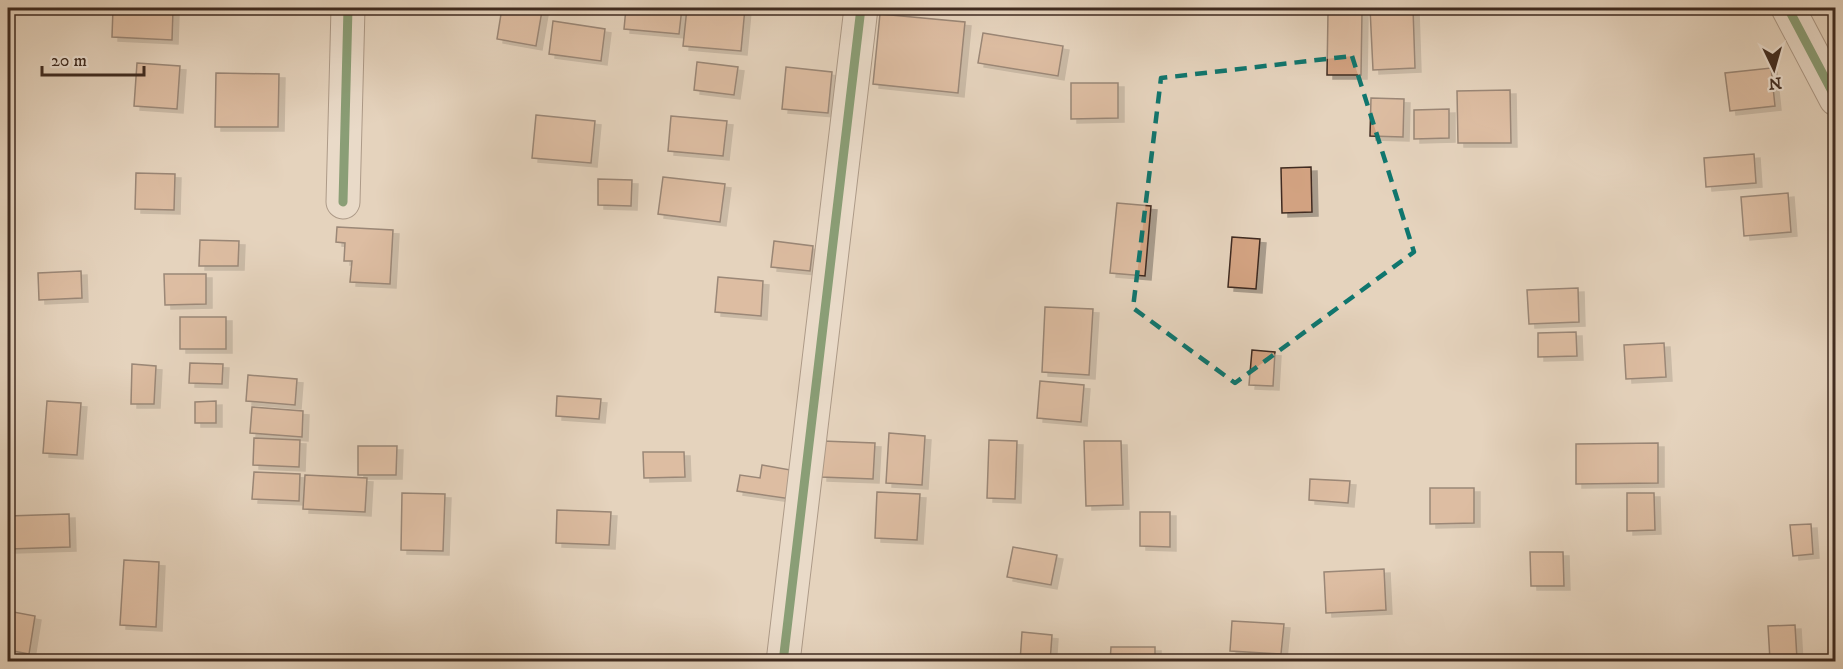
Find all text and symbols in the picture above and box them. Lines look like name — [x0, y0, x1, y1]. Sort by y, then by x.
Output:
scale bar — [42, 39, 144, 77]
north arrow — [1744, 39, 1804, 99]
text: 20 m — [51, 50, 87, 72]
text: N — [1768, 72, 1783, 93]

